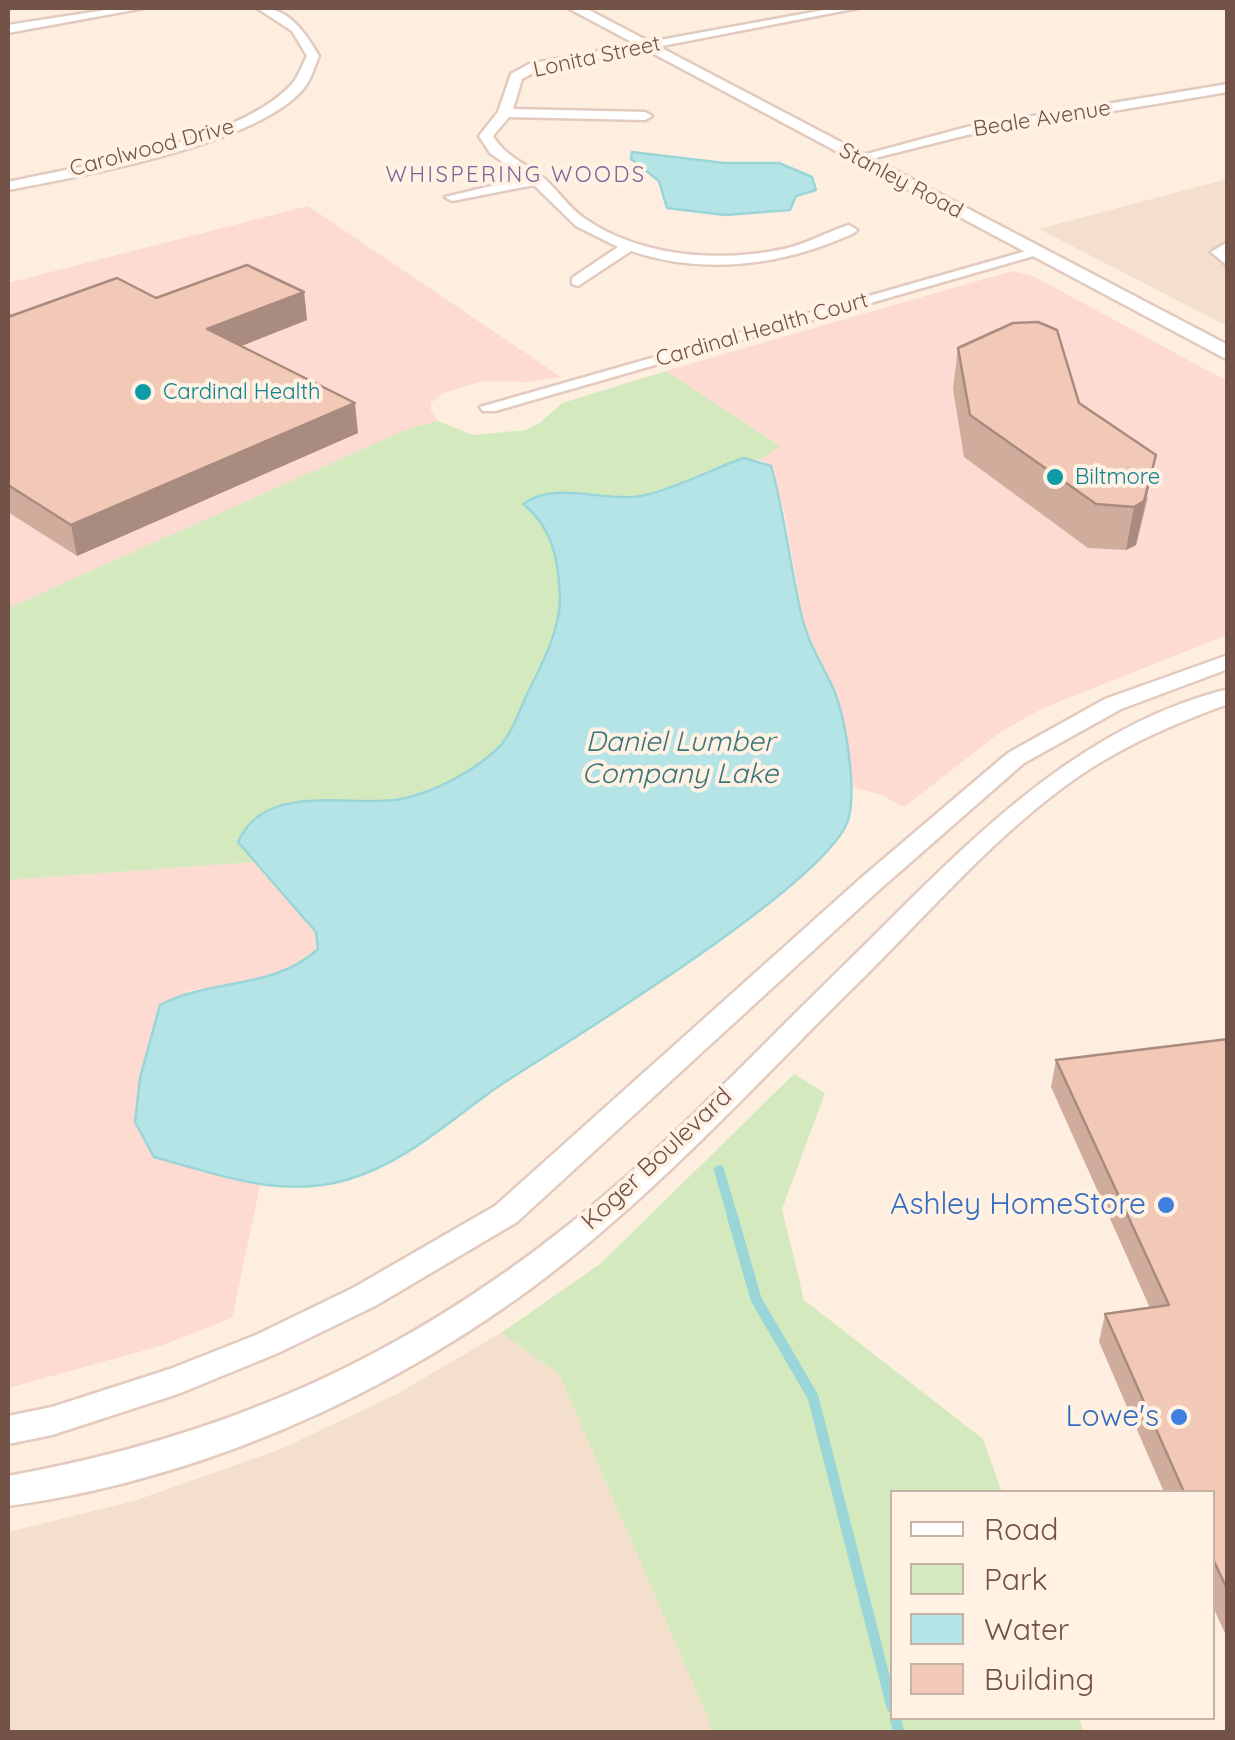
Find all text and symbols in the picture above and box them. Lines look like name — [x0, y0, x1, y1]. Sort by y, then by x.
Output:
street label: Lonita Street — [531, 31, 663, 83]
street label: Beale Avenue — [971, 95, 1113, 143]
street label: Carolwood Drive — [67, 113, 237, 183]
street label: Stanley Road — [835, 137, 967, 225]
district label: WHISPERING WOODS — [385, 162, 647, 188]
street label: Cardinal Health Court — [653, 287, 871, 373]
place label: Cardinal Health — [163, 379, 320, 405]
marker: Cardinal Health — [132, 381, 154, 403]
place label: Biltmore — [1075, 464, 1160, 490]
marker: Biltmore — [1044, 466, 1066, 488]
water label: Daniel Lumber Company Lake — [582, 726, 778, 792]
street label: Koger Boulevard — [576, 1082, 738, 1236]
place label: Ashley HomeStore — [890, 1187, 1146, 1223]
marker: Ashley HomeStore — [1155, 1194, 1177, 1216]
place label: Lowe's — [1066, 1399, 1159, 1435]
marker: Lowe's — [1168, 1406, 1190, 1428]
legend — [890, 1490, 1215, 1720]
text: Road — [984, 1510, 1058, 1548]
text: Park — [984, 1560, 1048, 1598]
text: Water — [984, 1610, 1069, 1648]
text: Building — [984, 1660, 1094, 1698]

